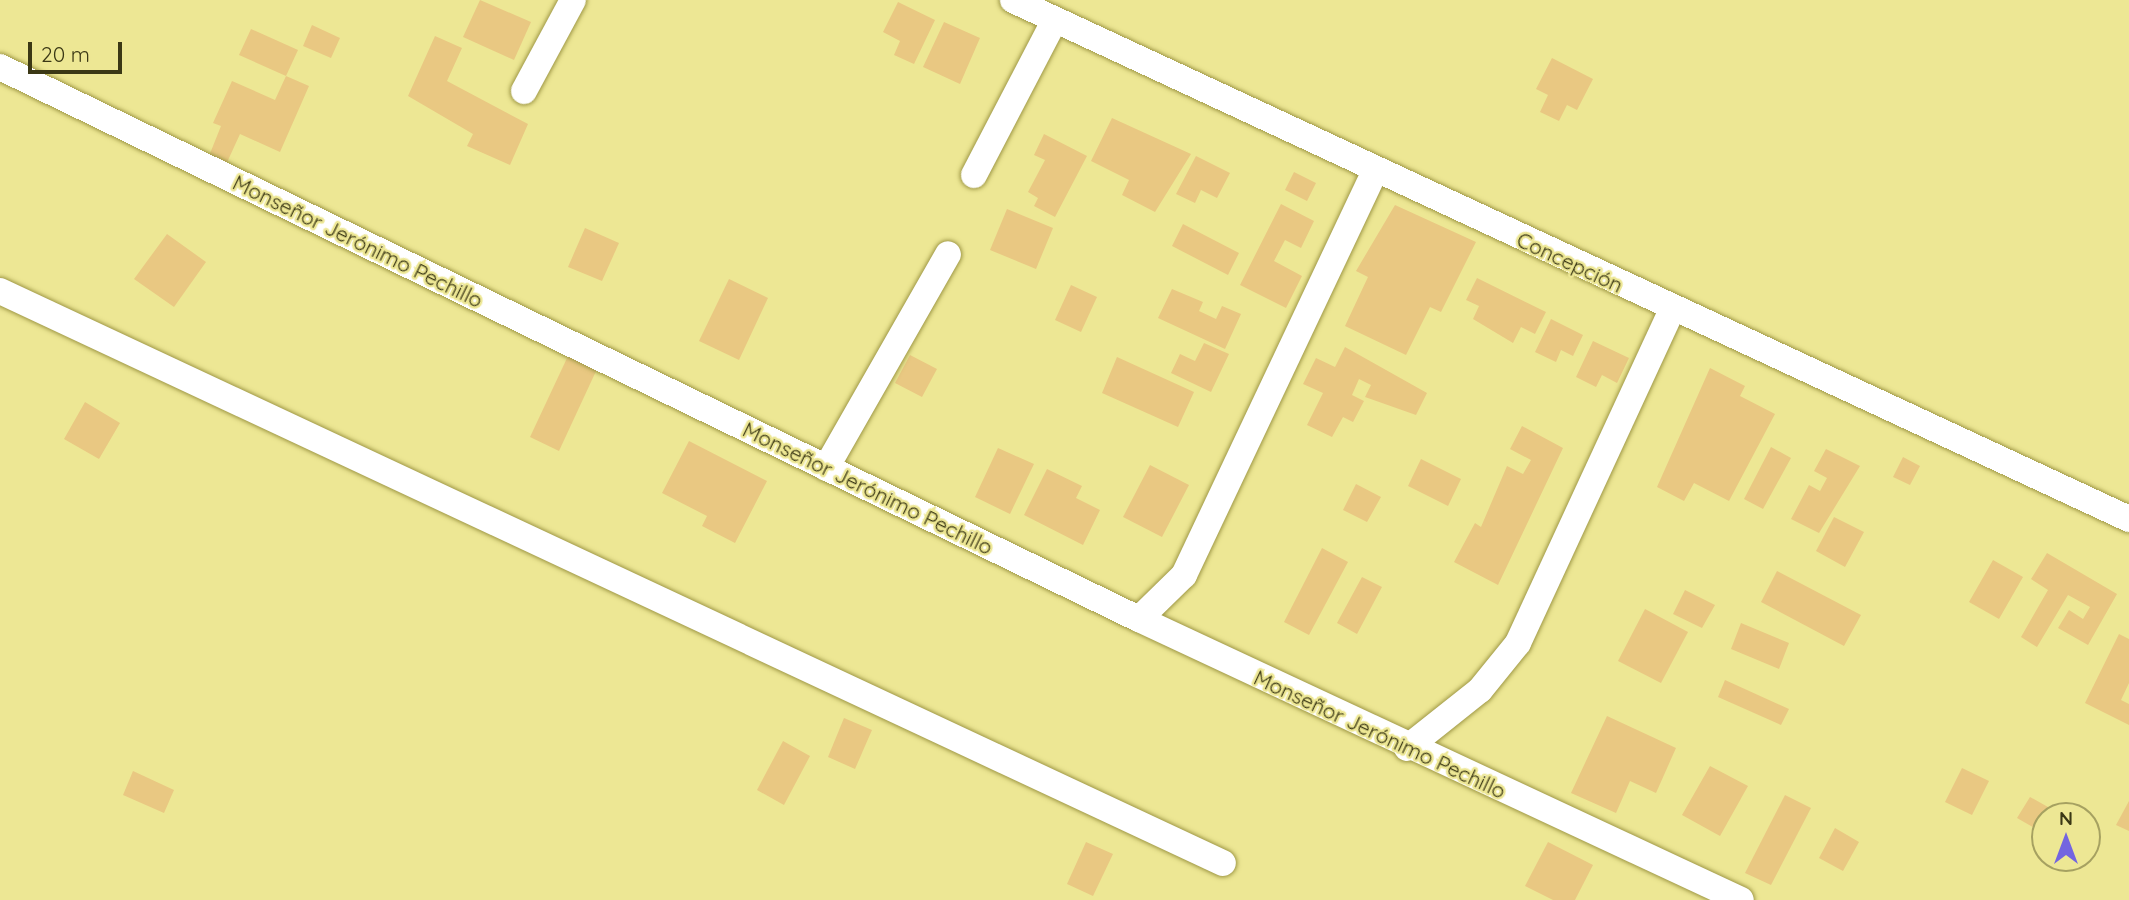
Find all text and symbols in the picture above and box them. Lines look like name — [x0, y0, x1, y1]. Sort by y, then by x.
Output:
scale bar — [32, 28, 126, 72]
text: 20 m — [41, 41, 90, 67]
street label: Monseñor Jerónimo Pechillo — [229, 169, 487, 313]
street label: Concepción — [1513, 226, 1627, 298]
street label: Monseñor Jerónimo Pechillo — [739, 416, 997, 560]
street label: Monseñor Jerónimo Pechillo — [1250, 664, 1510, 804]
north arrow — [2031, 802, 2101, 872]
text: N — [2059, 806, 2073, 830]

